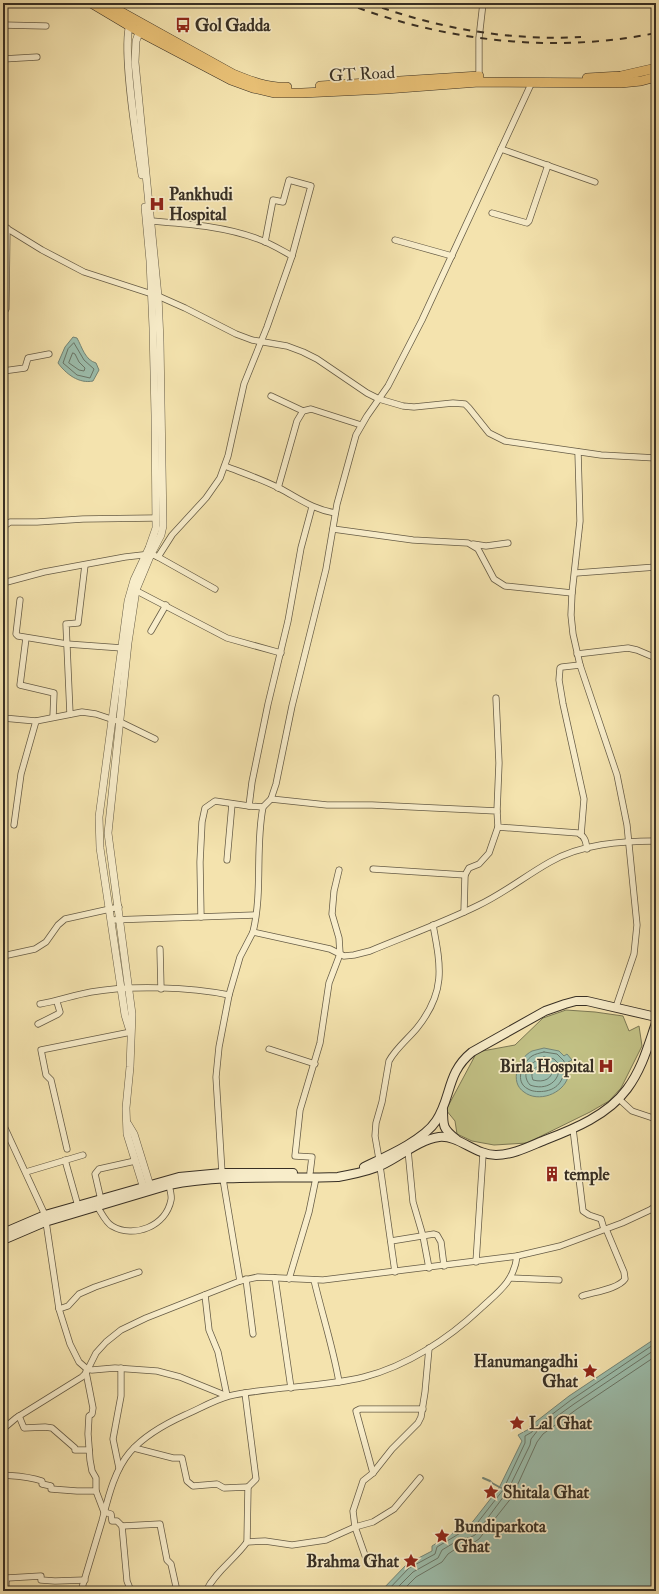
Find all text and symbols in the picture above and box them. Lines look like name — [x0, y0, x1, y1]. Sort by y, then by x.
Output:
place label: Gol Gadda — [195, 15, 271, 36]
bus stop icon: Gol Gadda — [174, 16, 192, 34]
street label: GT Road — [328, 62, 396, 86]
place label: Pankhudi Hospital — [169, 184, 233, 226]
hospital icon: Pankhudi Hospital — [148, 195, 166, 213]
place label: Birla Hospital — [500, 1056, 595, 1078]
hospital icon: Birla Hospital — [597, 1057, 615, 1075]
place label: temple — [564, 1164, 611, 1186]
building icon: temple — [543, 1165, 561, 1183]
place label: Hanumangadhi Ghat — [474, 1351, 578, 1392]
place icon: Hanumangadhi Ghat — [581, 1362, 599, 1380]
place label: Lal Ghat — [529, 1413, 592, 1434]
place icon: Lal Ghat — [508, 1414, 526, 1432]
place label: Shitala Ghat — [503, 1482, 589, 1503]
place icon: Shitala Ghat — [482, 1483, 500, 1501]
place label: Bundiparkota Ghat — [454, 1516, 547, 1557]
place icon: Bundiparkota Ghat — [433, 1527, 451, 1545]
place label: Brahma Ghat — [306, 1551, 399, 1572]
place icon: Brahma Ghat — [402, 1552, 420, 1570]

